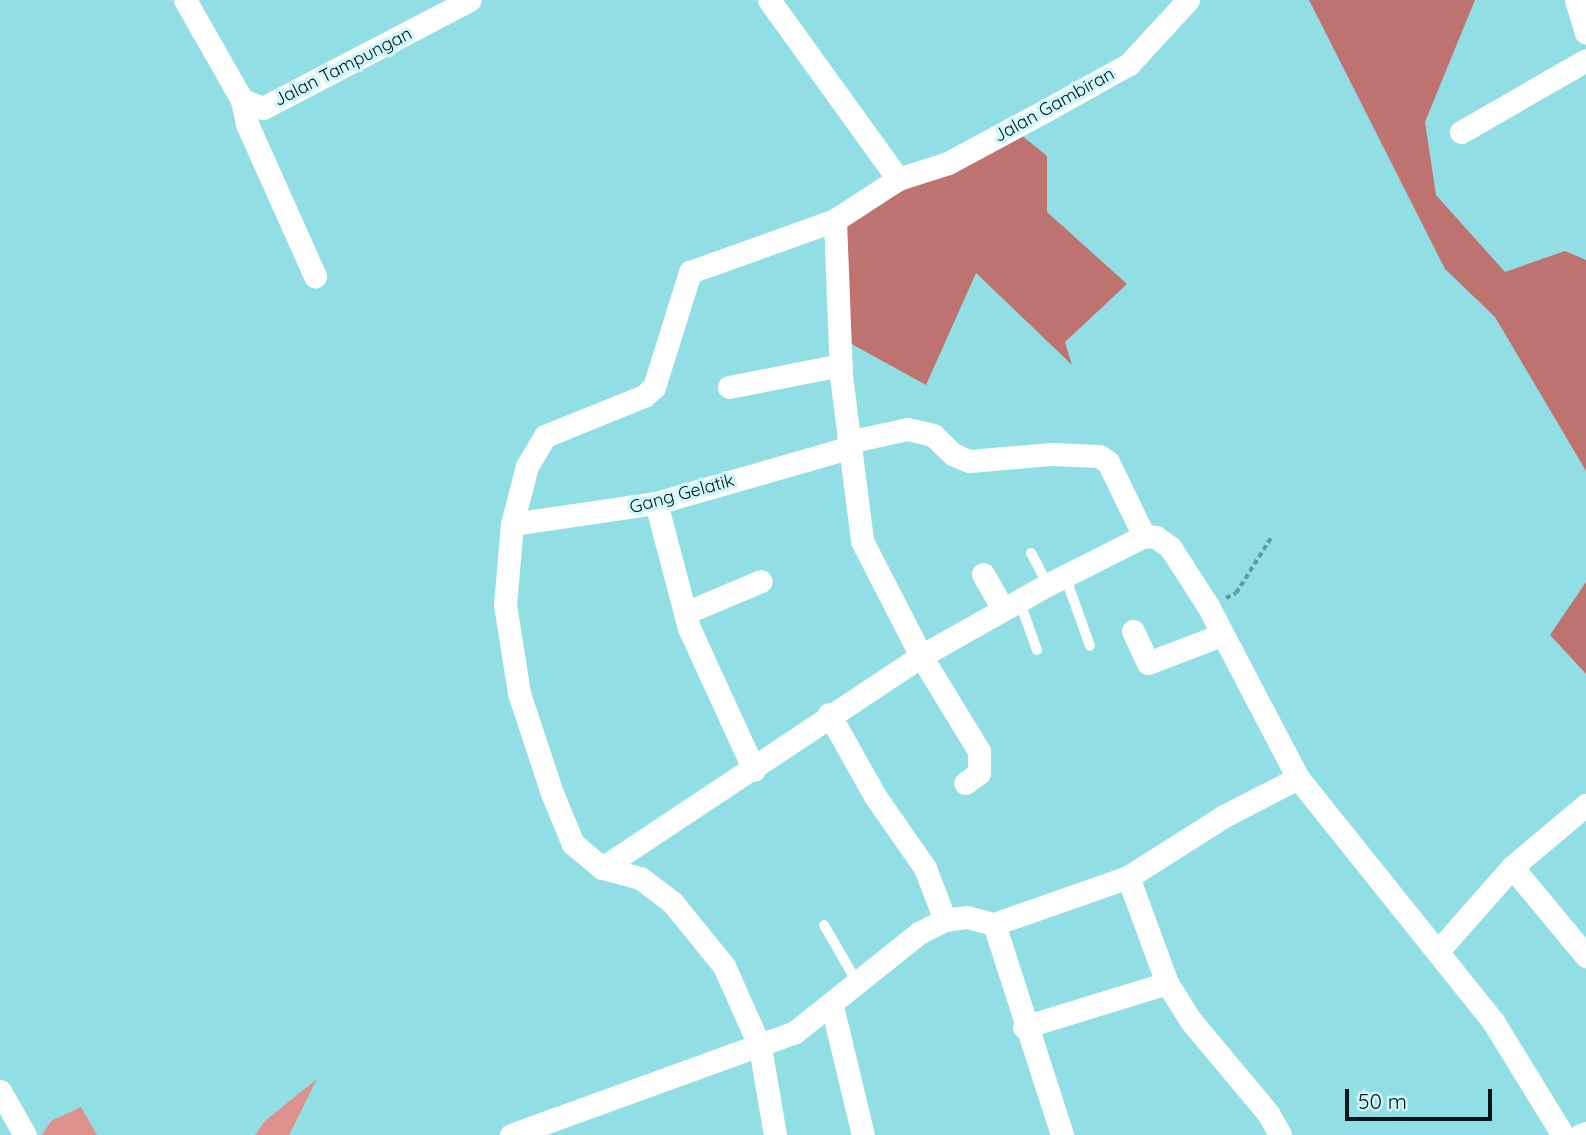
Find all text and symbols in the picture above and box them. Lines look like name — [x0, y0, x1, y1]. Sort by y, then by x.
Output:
street label: Jalan Tampungan — [270, 23, 416, 111]
street label: Jalan Gambiran — [990, 63, 1118, 147]
street label: Gang Gelatik — [627, 470, 737, 518]
scale bar — [1348, 1076, 1495, 1120]
text: 50 m — [1358, 1088, 1407, 1114]

